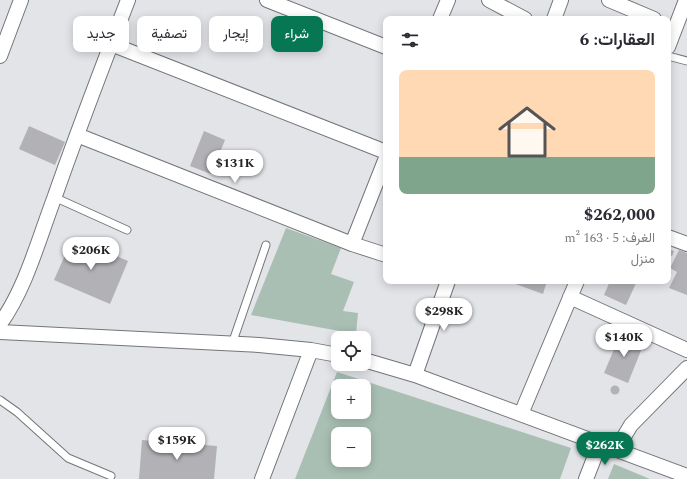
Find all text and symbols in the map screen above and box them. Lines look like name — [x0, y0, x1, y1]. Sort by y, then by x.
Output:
chip: جديد — [73, 16, 129, 52]
chip: تصفية — [137, 16, 201, 52]
chip: إيجار — [209, 16, 263, 52]
chip: شراء — [271, 16, 323, 52]
text: العقارات: 6 — [580, 27, 655, 53]
icon: filters — [399, 29, 421, 51]
icon: home — [491, 96, 563, 168]
pin: $131K — [207, 150, 263, 184]
text: $131K — [215, 153, 255, 173]
text: $262,000 — [584, 202, 655, 228]
text: الغرف: 5 · 163 m² — [565, 228, 655, 248]
pin: $206K — [63, 237, 119, 271]
text: $206K — [71, 240, 111, 260]
text: منزل — [631, 249, 655, 269]
pin: $298K — [416, 298, 472, 332]
text: $298K — [424, 301, 464, 321]
pin: $140K — [596, 324, 652, 358]
text: $140K — [604, 327, 644, 347]
map controls — [331, 331, 371, 467]
button: locate — [331, 331, 371, 371]
button: + — [331, 379, 371, 419]
pin: $159K — [149, 427, 205, 461]
button: − — [331, 427, 371, 467]
text: $159K — [157, 430, 197, 450]
pin: $262K — [577, 432, 633, 466]
text: $262K — [585, 435, 625, 455]

